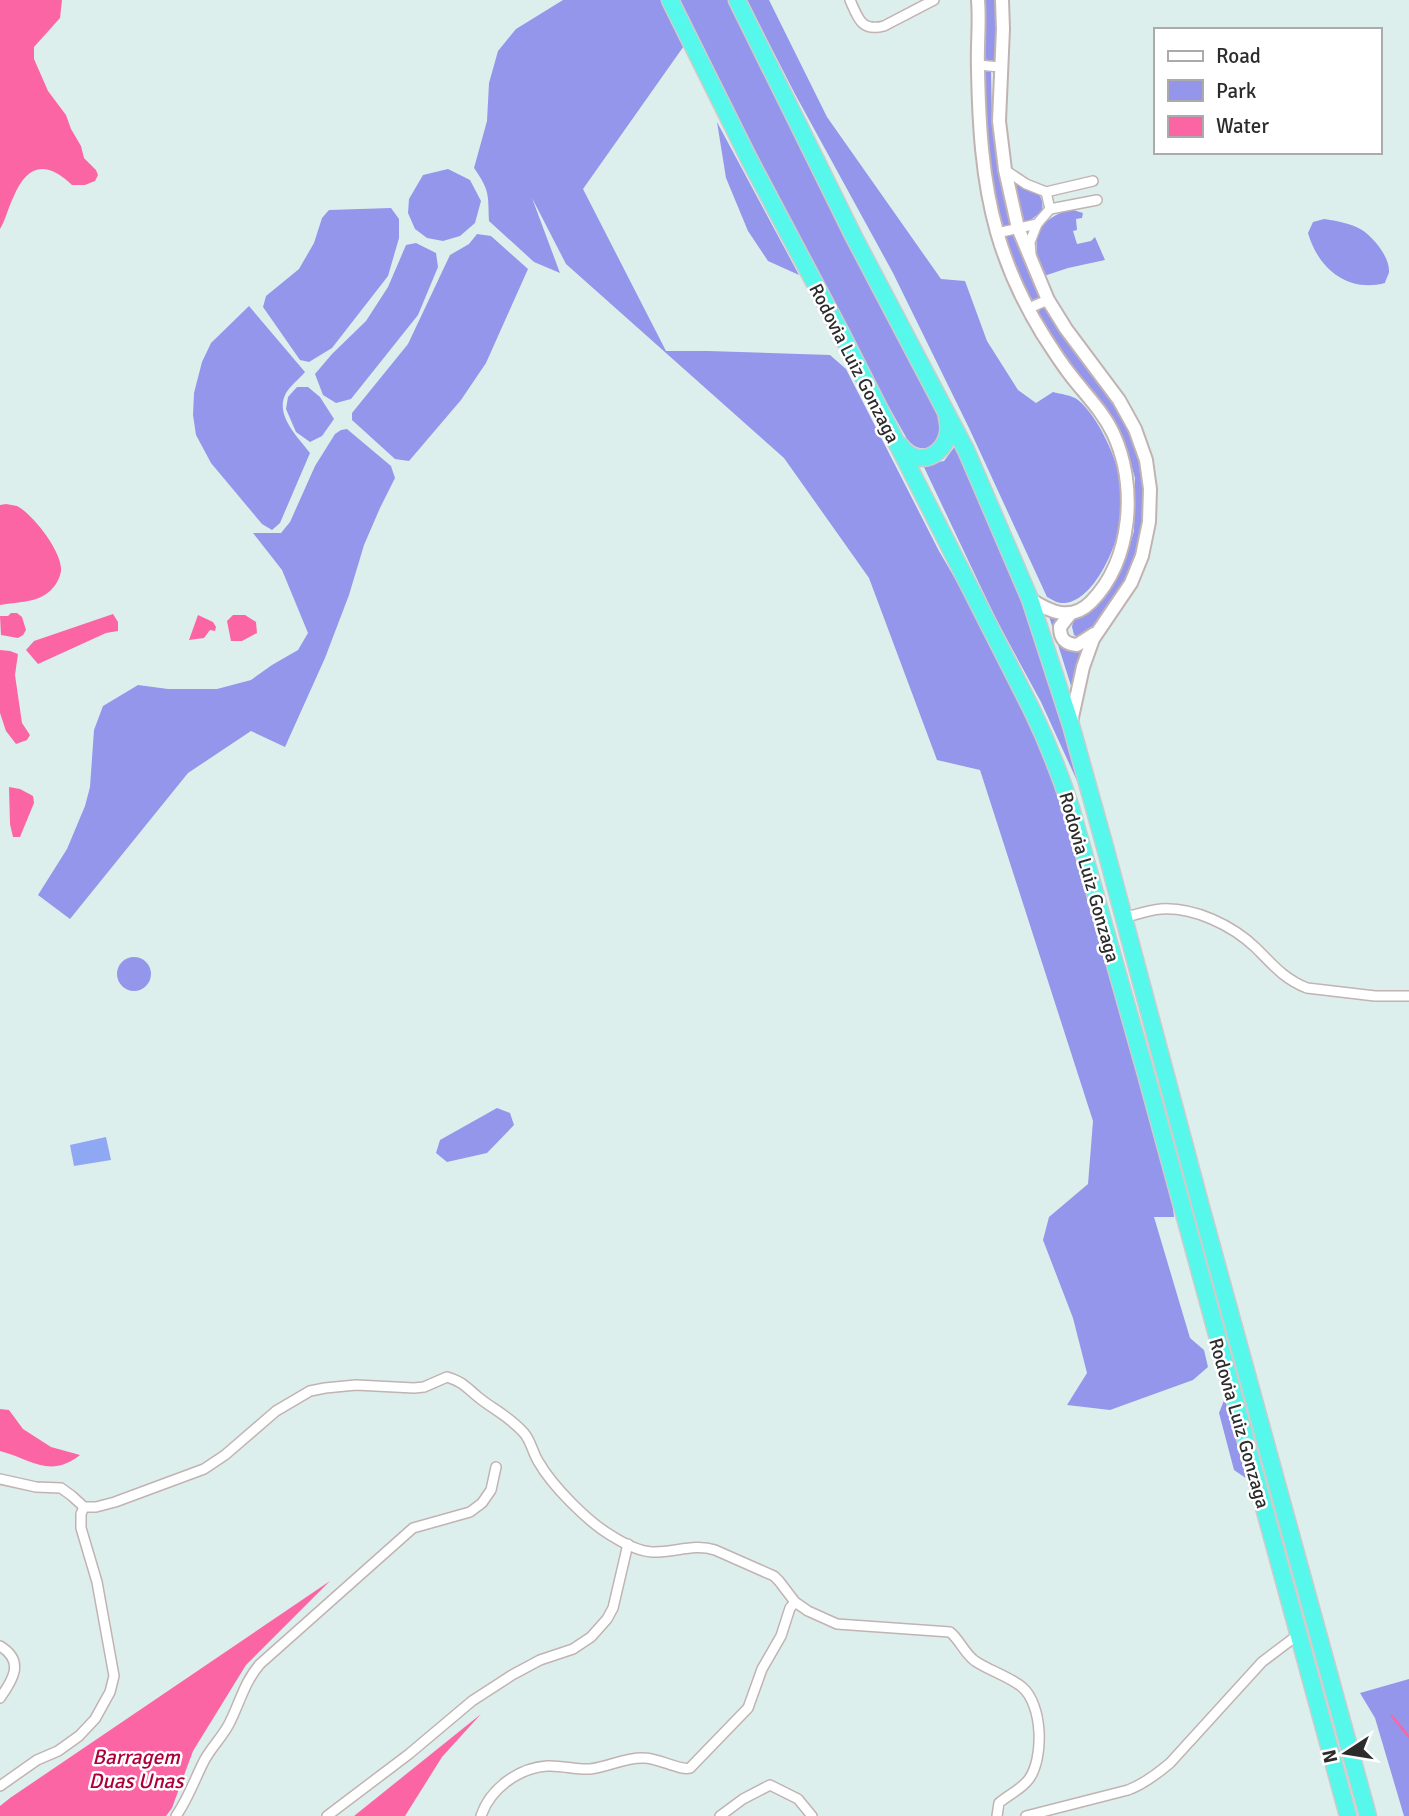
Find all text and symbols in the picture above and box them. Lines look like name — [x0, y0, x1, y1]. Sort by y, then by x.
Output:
legend — [1154, 28, 1381, 154]
text: Road — [1216, 43, 1261, 69]
text: Park — [1216, 78, 1257, 104]
text: Water — [1216, 113, 1269, 139]
street label: Rodovia Luiz Gonzaga — [803, 280, 905, 447]
street label: Rodovia Luiz Gonzaga — [1053, 789, 1125, 965]
street label: Rodovia Luiz Gonzaga — [1203, 1335, 1275, 1511]
north arrow — [1311, 1718, 1381, 1788]
water label: Barragem Duas Unas — [89, 1744, 185, 1794]
text: N — [1317, 1747, 1343, 1765]

